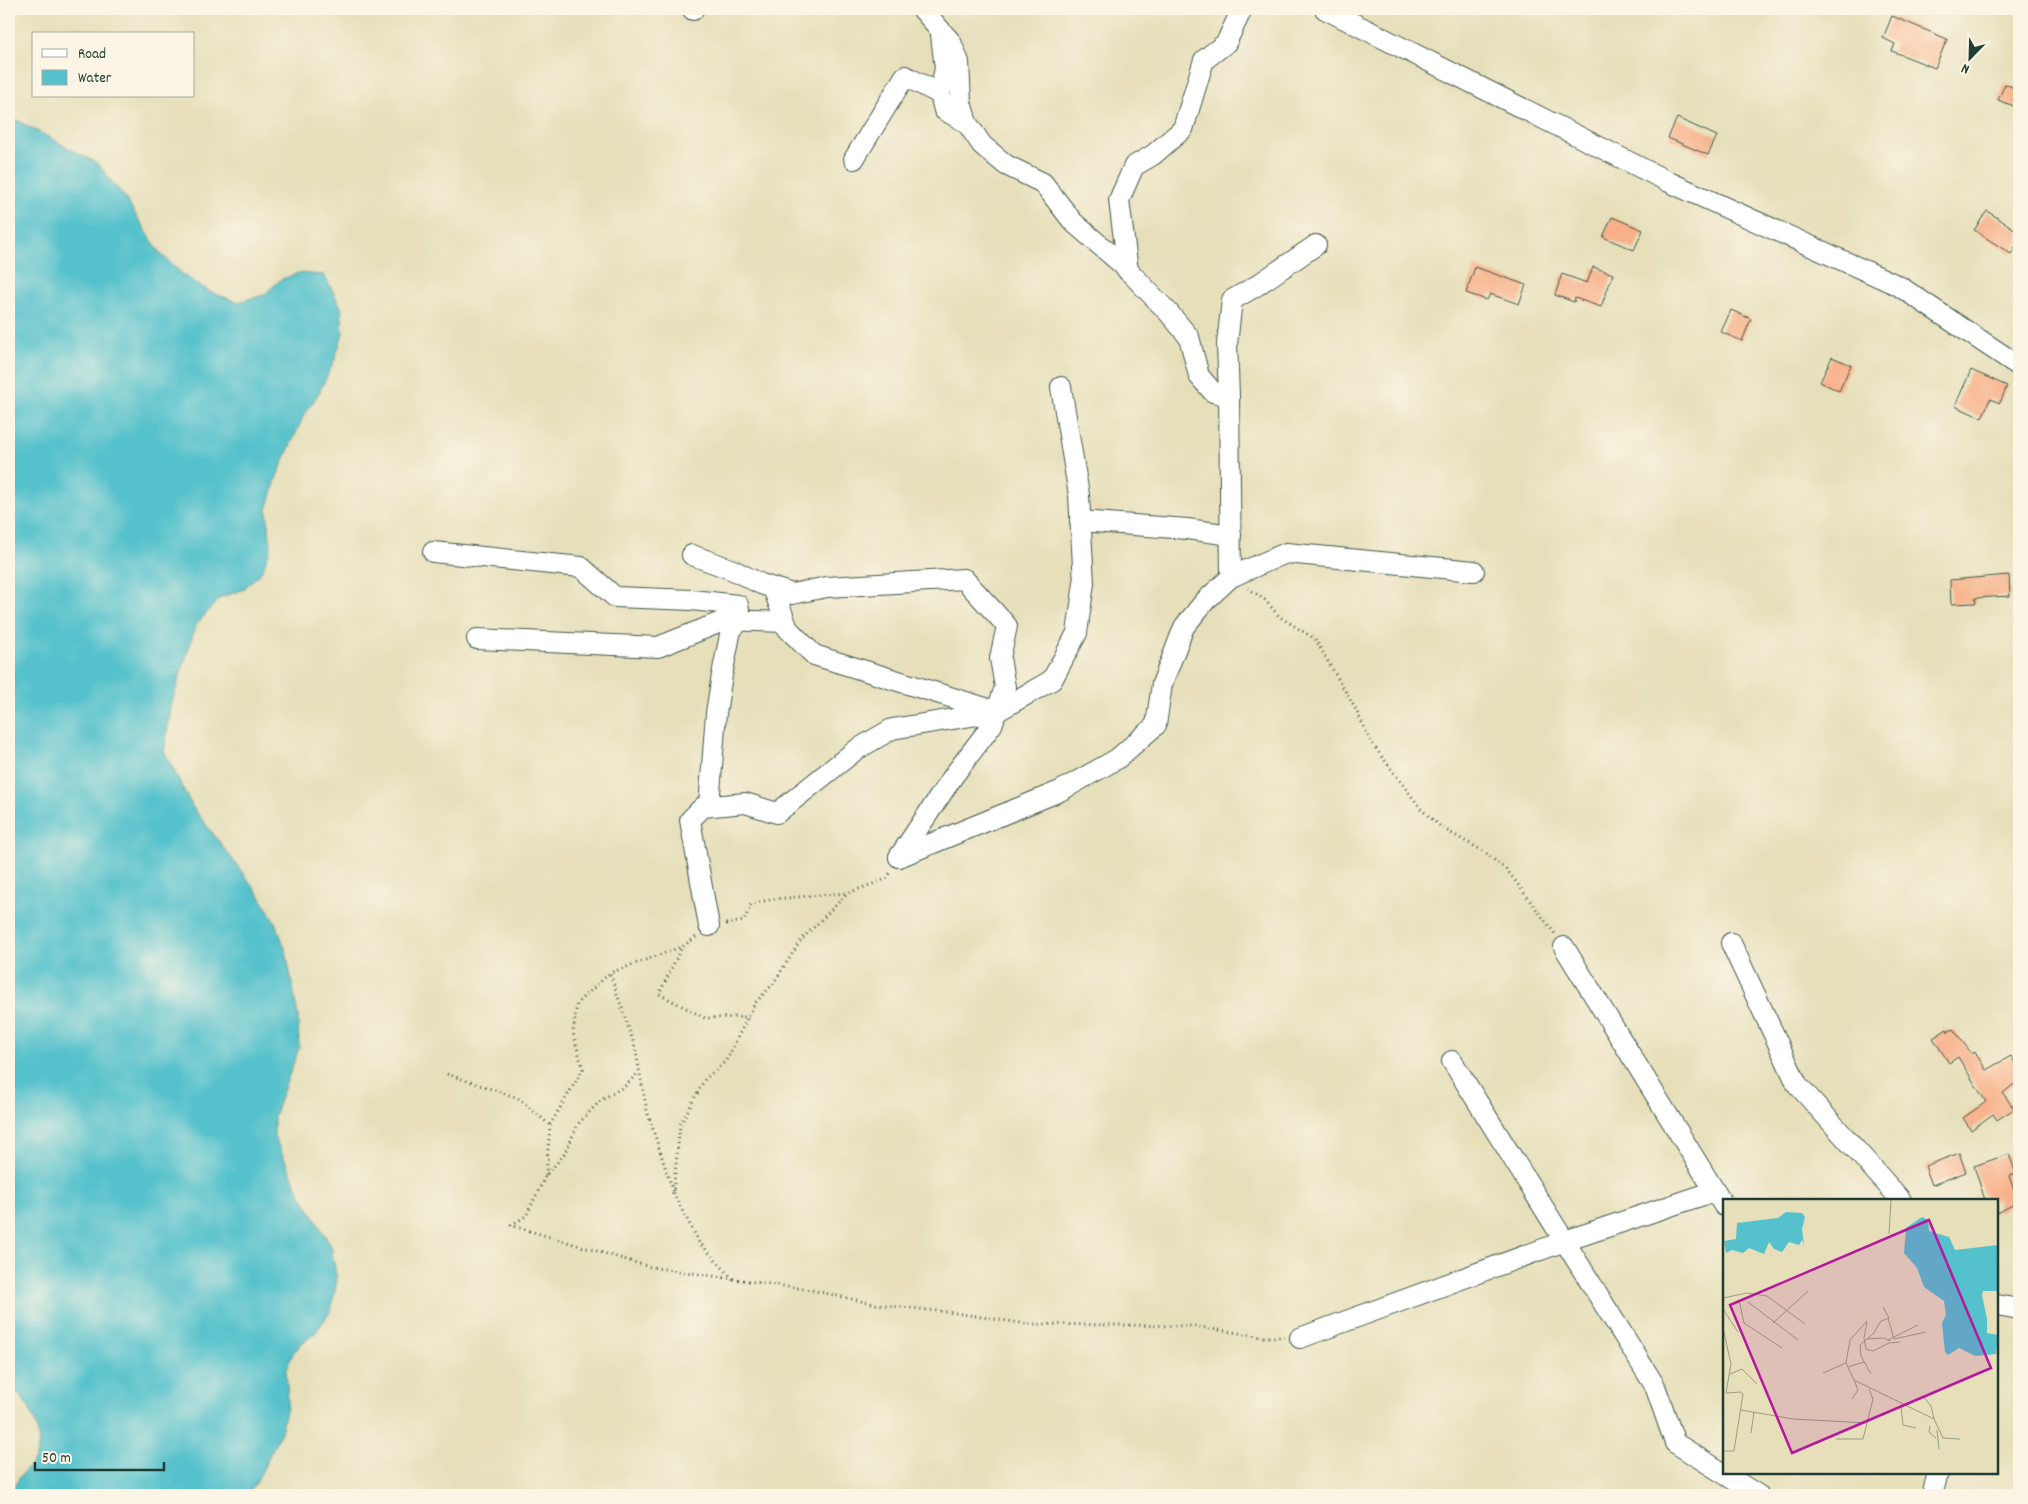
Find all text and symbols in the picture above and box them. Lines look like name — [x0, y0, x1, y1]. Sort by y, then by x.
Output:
legend — [32, 32, 195, 98]
north arrow — [1946, 32, 1996, 82]
text: Road — [78, 44, 106, 66]
text: N — [1959, 58, 1973, 79]
text: Water — [78, 68, 112, 90]
inset map — [1723, 1199, 1998, 1474]
scale bar — [35, 1439, 164, 1471]
text: 50 m — [42, 1448, 71, 1470]

